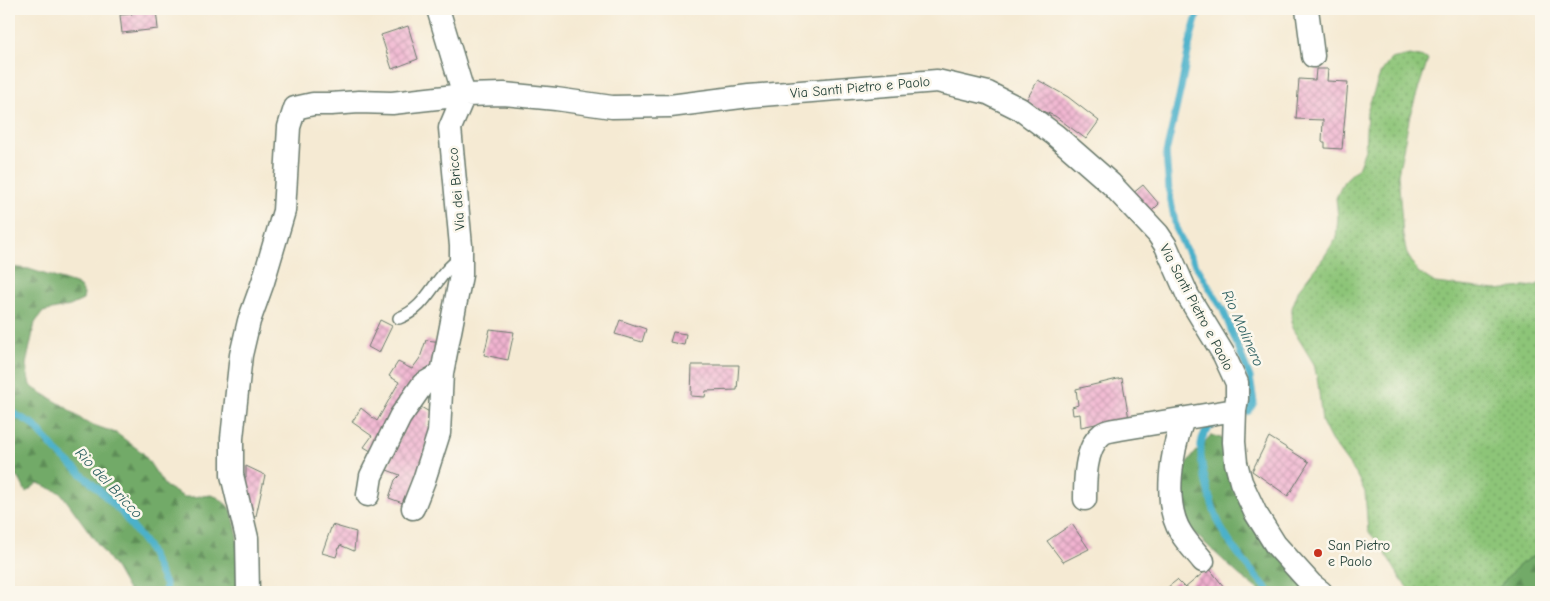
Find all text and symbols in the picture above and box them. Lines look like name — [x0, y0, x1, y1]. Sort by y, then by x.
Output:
street label: Via Santi Pietro e Paolo — [789, 73, 931, 102]
street label: Via dei Bricco — [444, 147, 469, 231]
street label: Via Santi Pietro e Paolo — [1156, 241, 1237, 373]
water label: Rio Molinero — [1218, 287, 1268, 369]
water label: Rio del Bricco — [72, 444, 146, 522]
place label: San Pietro e Paolo — [1328, 537, 1390, 570]
marker: San Pietro e Paolo — [1312, 547, 1324, 559]

